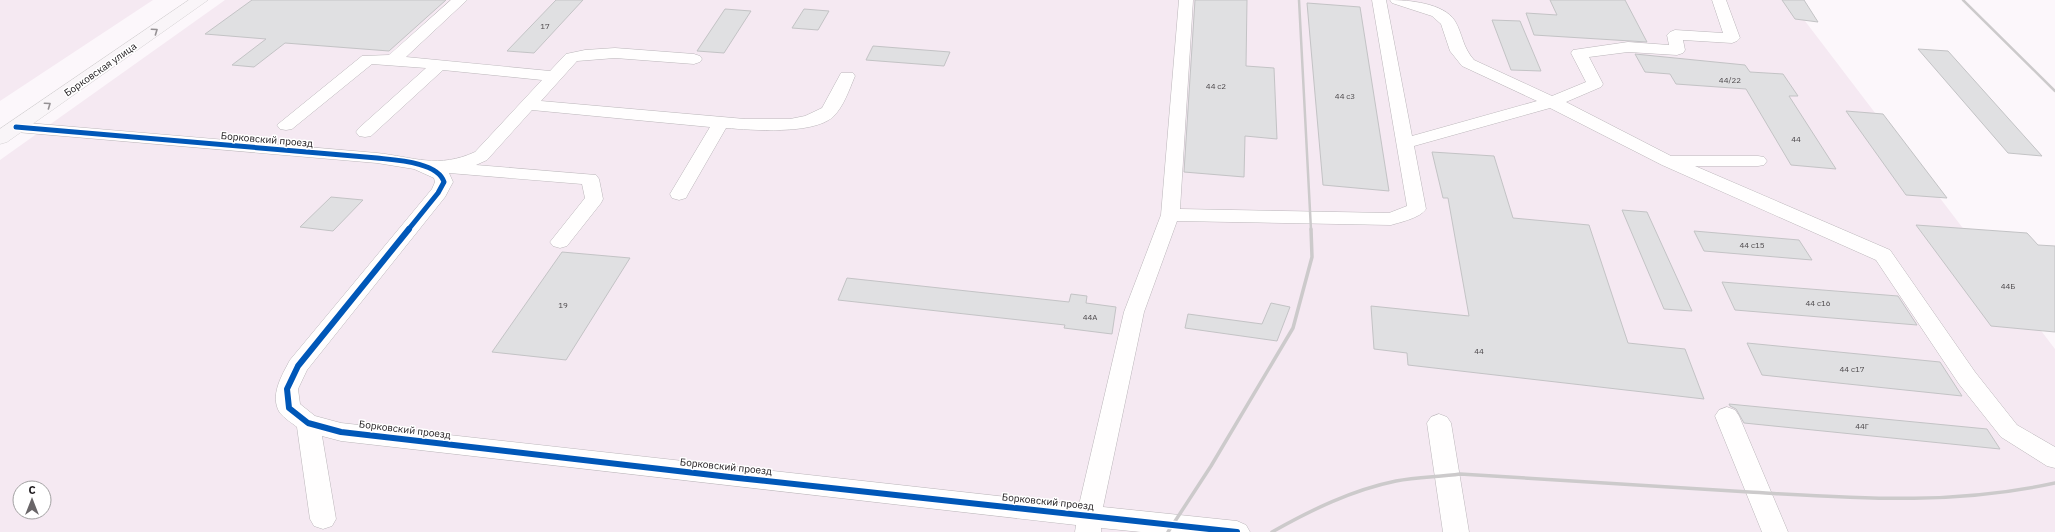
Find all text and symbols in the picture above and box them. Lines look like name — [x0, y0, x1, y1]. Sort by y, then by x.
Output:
house number: 17 — [540, 21, 550, 31]
one-way arrow — [151, 28, 158, 36]
street label: Борковская улица — [62, 39, 140, 99]
house number: 44/22 — [1719, 75, 1741, 85]
house number: 44 с2 — [1206, 81, 1226, 91]
house number: 44 с3 — [1335, 91, 1355, 101]
one-way arrow — [44, 103, 51, 110]
street label: Борковский проезд — [220, 129, 314, 150]
house number: 44 — [1791, 134, 1801, 144]
house number: 44 с15 — [1739, 240, 1765, 250]
house number: 44Б — [2001, 281, 2015, 291]
house number: 44 с16 — [1805, 298, 1831, 308]
house number: 19 — [558, 300, 568, 310]
house number: 44А — [1083, 312, 1097, 322]
house number: 44 — [1474, 346, 1484, 356]
house number: 44 с17 — [1839, 364, 1865, 374]
street label: Борковский проезд — [358, 417, 452, 442]
house number: 44Г — [1855, 421, 1869, 431]
street label: Борковский проезд — [679, 455, 773, 478]
north arrow — [12, 480, 52, 520]
text: С — [28, 483, 36, 497]
street label: Борковский проезд — [1001, 490, 1095, 513]

